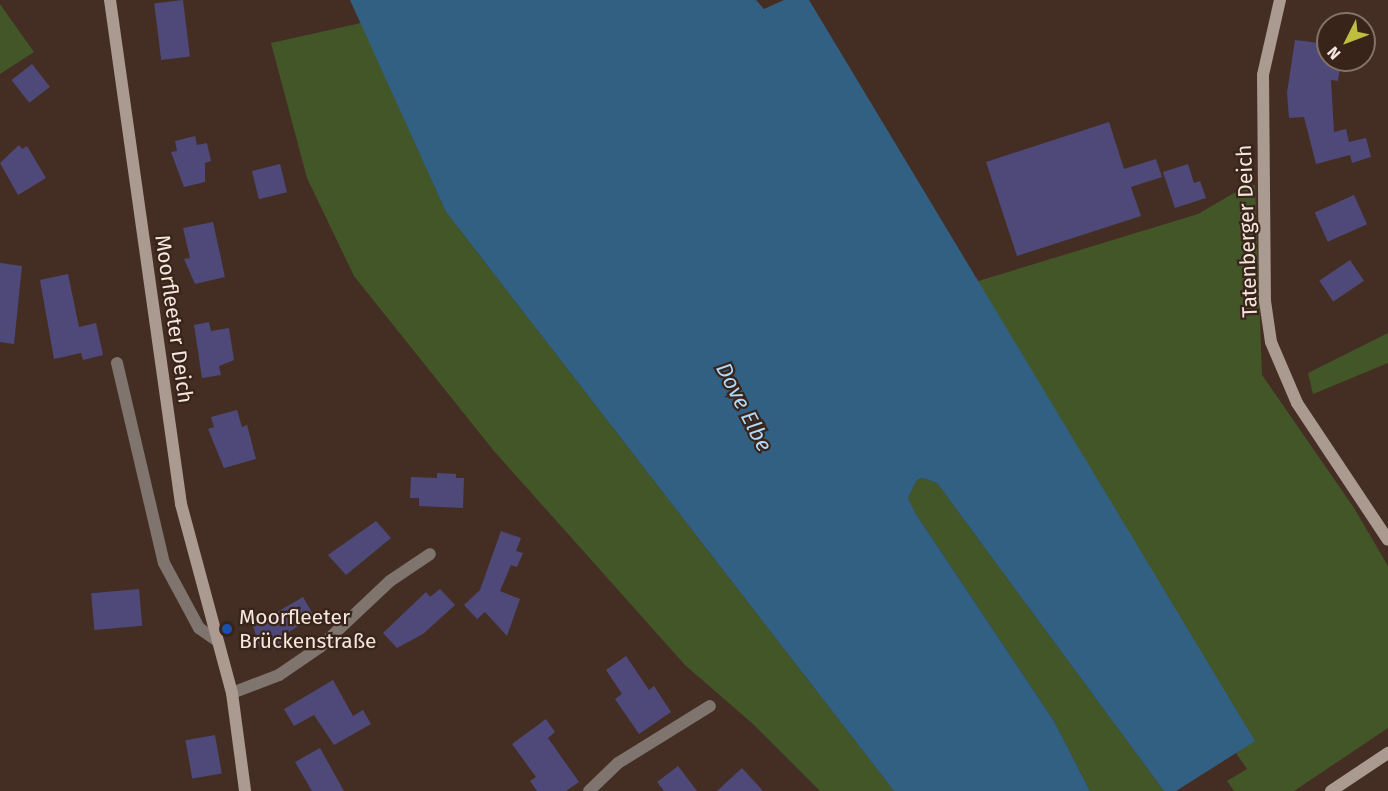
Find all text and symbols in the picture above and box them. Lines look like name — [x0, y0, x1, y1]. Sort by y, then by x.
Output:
north arrow — [1316, 12, 1376, 72]
text: N — [1323, 43, 1344, 63]
street label: Tatenberger Deich — [1231, 144, 1263, 318]
street label: Moorfleeter Deich — [150, 233, 198, 405]
water label: Dove Elbe — [710, 358, 778, 456]
place label: Moorfleeter Brückenstraße — [239, 604, 377, 654]
marker: Moorfleeter Brückenstraße — [220, 622, 234, 636]

